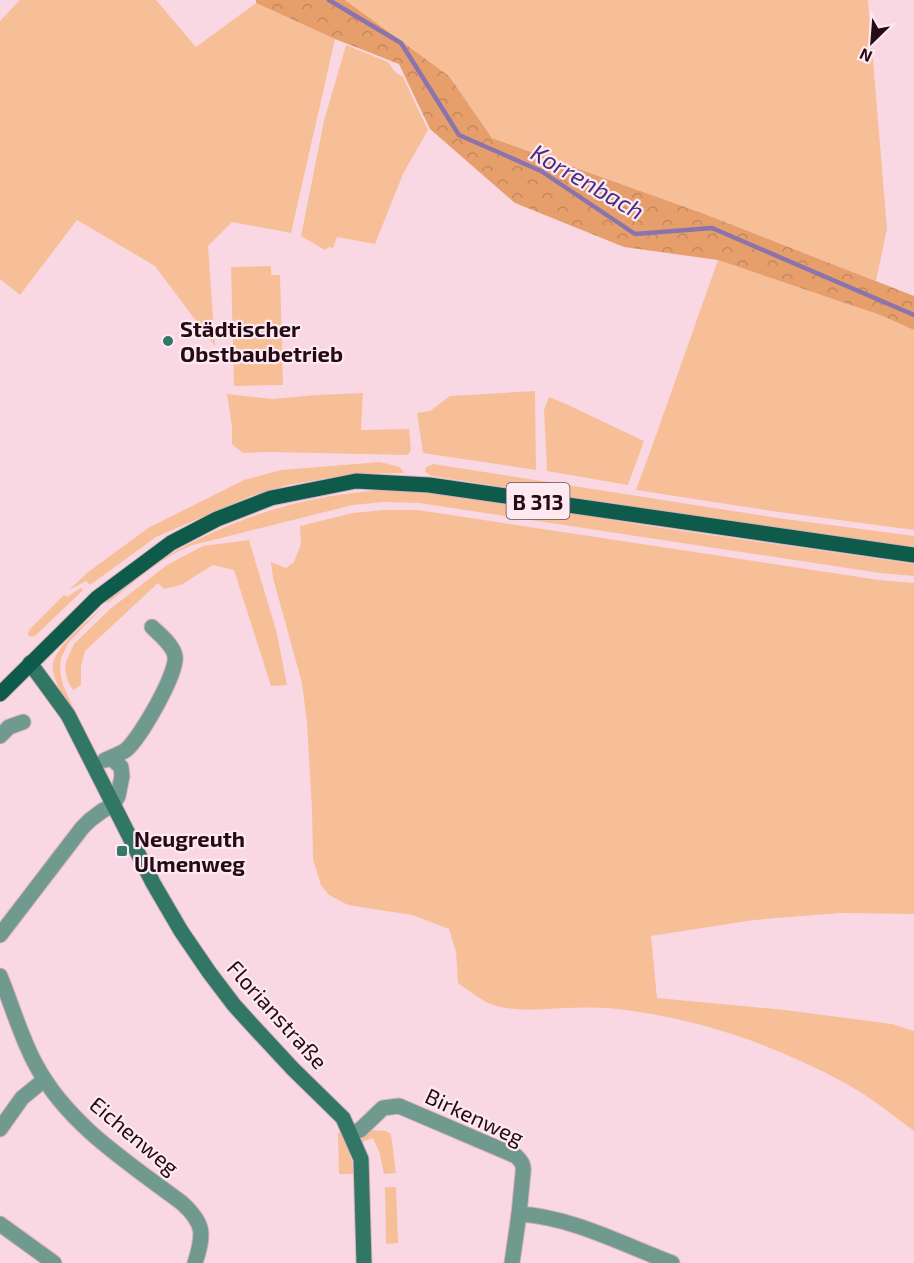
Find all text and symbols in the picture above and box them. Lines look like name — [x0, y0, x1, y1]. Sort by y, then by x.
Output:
north arrow — [842, 12, 902, 72]
text: N — [856, 45, 875, 67]
water label: Korrenbach — [526, 137, 650, 225]
place label: Städtischer Obstbaubetrieb — [180, 315, 343, 366]
marker: Städtischer Obstbaubetrieb — [161, 334, 175, 348]
road number: B 313 — [506, 483, 570, 519]
place label: Neugreuth Ulmenweg — [134, 825, 245, 876]
marker: Neugreuth Ulmenweg — [115, 844, 129, 858]
street label: Florianstraße — [222, 954, 334, 1074]
street label: Birkenweg — [422, 1082, 528, 1150]
street label: Eichenweg — [85, 1090, 185, 1180]

